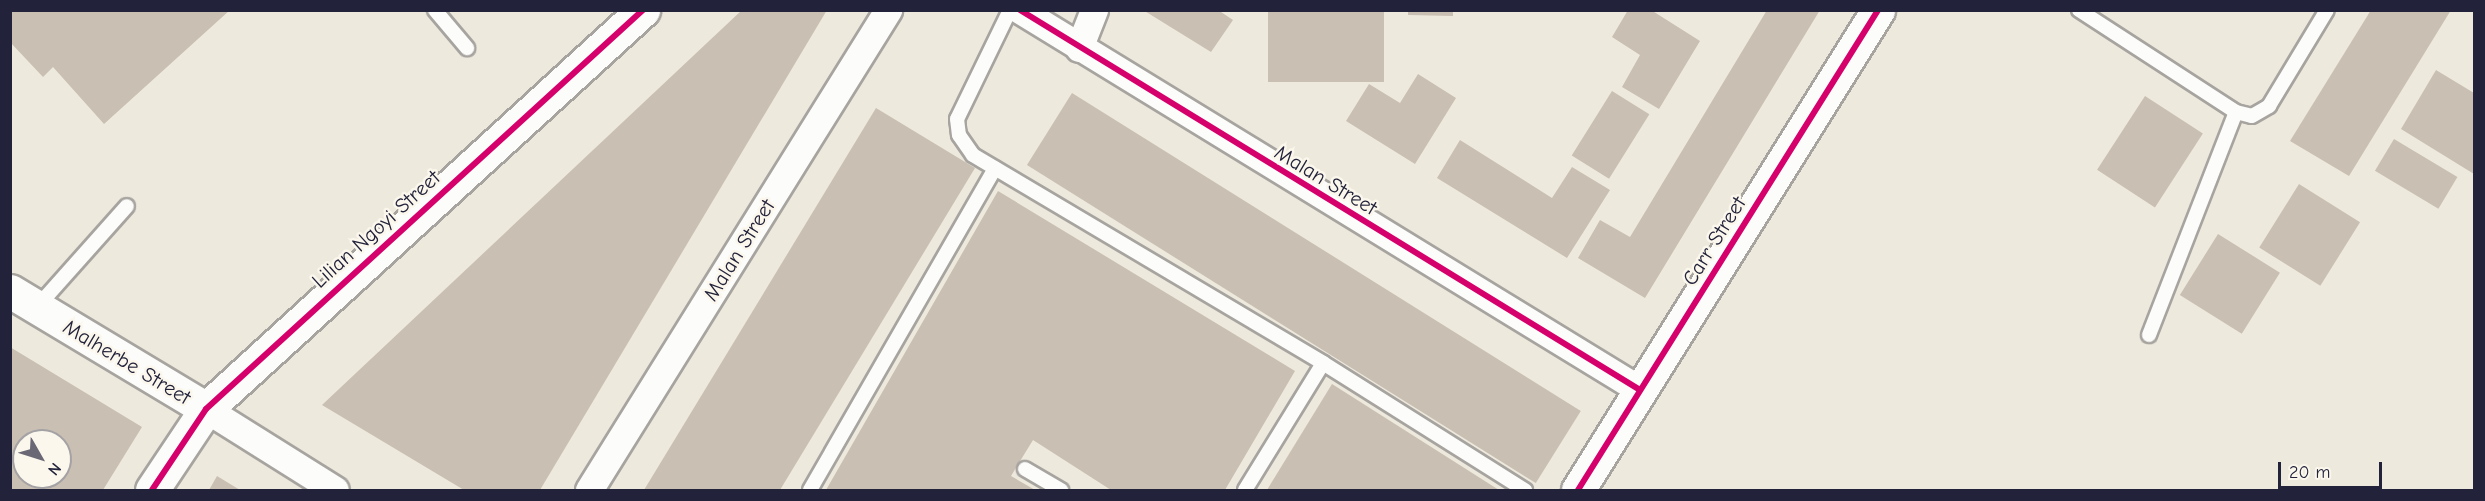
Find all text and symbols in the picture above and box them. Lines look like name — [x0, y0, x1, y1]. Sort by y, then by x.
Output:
street label: Malan Street — [1270, 140, 1382, 220]
street label: Lilian Ngoyi Street — [307, 165, 445, 293]
street label: Carr Street — [1677, 192, 1751, 290]
street label: Malan Street — [698, 195, 780, 305]
street label: Malherbe Street — [59, 314, 195, 410]
north arrow — [12, 429, 72, 489]
scale bar — [2281, 450, 2384, 488]
text: N — [44, 459, 65, 479]
text: 20 m — [2289, 462, 2330, 483]

